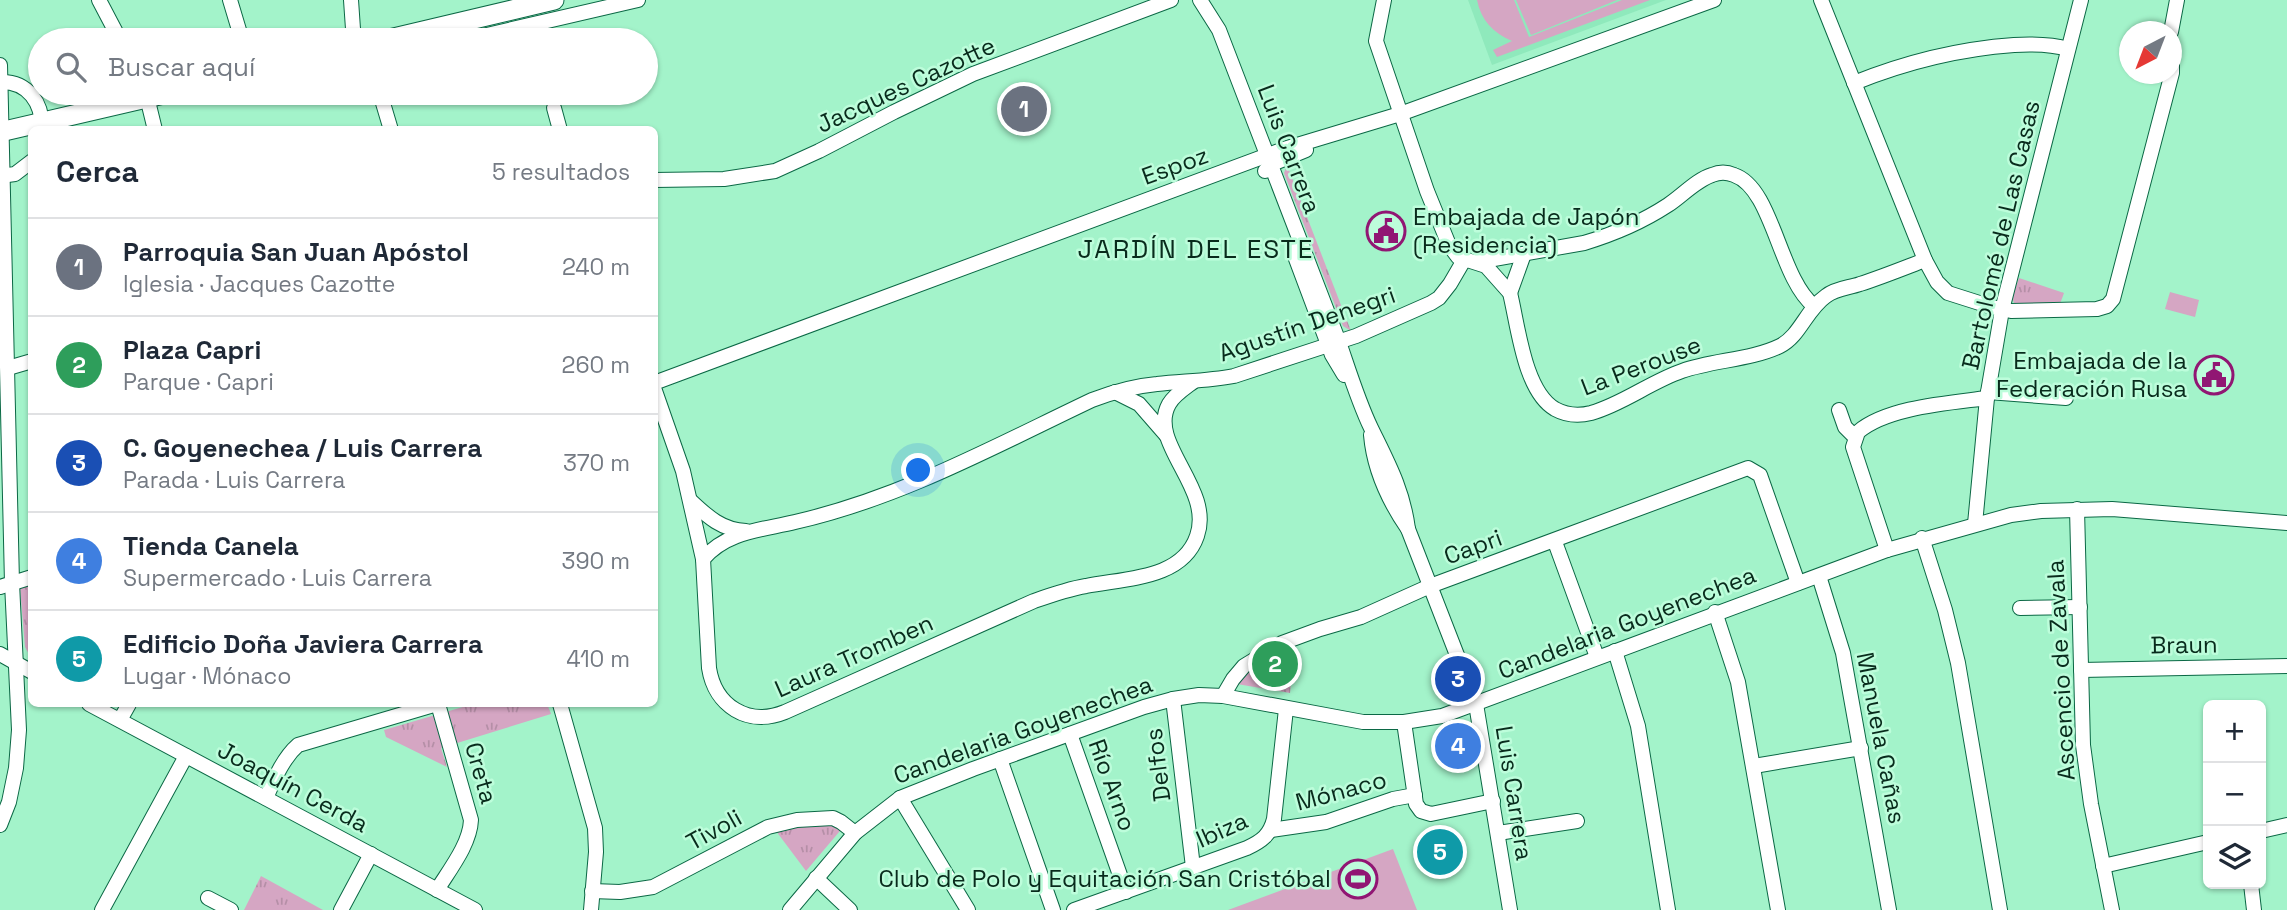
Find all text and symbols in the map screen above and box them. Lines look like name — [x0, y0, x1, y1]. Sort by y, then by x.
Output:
north arrow — [2119, 21, 2182, 84]
search box — [28, 28, 658, 105]
street label: Jacques Cazotte — [811, 30, 1000, 140]
icon: search — [52, 48, 90, 86]
text: Buscar aquí — [108, 50, 255, 84]
street label: Luis Carrera — [1251, 80, 1328, 218]
pin: 1 — [1001, 83, 1047, 135]
street label: Bartolomé de Las Casas — [1954, 97, 2047, 373]
street label: Espoz — [1137, 139, 1212, 192]
text: Cerca — [56, 152, 139, 191]
text: 5 resultados — [492, 157, 630, 187]
place label: Embajada de Japón (Residencia) — [1413, 201, 1640, 260]
public building icon: Embajada de Japón (Residencia) — [1365, 210, 1407, 252]
district label: JARDÍN DEL ESTE — [1078, 232, 1314, 266]
text: Parroquia San Juan Apóstol — [123, 235, 469, 269]
text: 1 — [74, 252, 84, 282]
text: 240 m — [562, 252, 630, 282]
text: Iglesia · Jacques Cazotte — [123, 269, 395, 299]
street label: Agustín Denegri — [1214, 279, 1399, 368]
street label: La Perouse — [1576, 328, 1705, 403]
text: Plaza Capri — [123, 333, 261, 367]
place label: Embajada de la Federación Rusa — [1996, 345, 2187, 404]
text: 2 — [72, 350, 86, 380]
text: 260 m — [562, 350, 630, 380]
public building icon: Embajada de la Federación Rusa — [2193, 354, 2235, 396]
text: Parque · Capri — [123, 367, 274, 397]
text: C. Goyenechea / Luis Carrera — [123, 431, 482, 465]
text: 3 — [72, 448, 86, 478]
text: 370 m — [563, 448, 630, 478]
your location — [901, 453, 935, 487]
text: Parada · Luis Carrera — [123, 465, 345, 495]
street label: Capri — [1440, 522, 1506, 571]
text: Tienda Canela — [123, 529, 299, 563]
text: 4 — [72, 546, 86, 576]
text: 390 m — [562, 546, 630, 576]
street label: Candelaria Goyenechea — [1493, 559, 1760, 686]
street label: Ascencio de Zavala — [2039, 559, 2082, 781]
text: Supermercado · Luis Carrera — [123, 563, 432, 593]
street label: Laura Tromben — [770, 607, 938, 704]
text: Edificio Doña Javiera Carrera — [123, 627, 483, 661]
street label: Braun — [2150, 628, 2218, 661]
pin: 2 — [1252, 638, 1298, 690]
text: 5 — [72, 644, 86, 674]
text: 410 m — [566, 644, 630, 674]
street label: Manuela Cañas — [1850, 649, 1913, 826]
pin: 3 — [1435, 653, 1481, 705]
text: Lugar · Mónaco — [123, 661, 291, 691]
street label: Candelaria Goyenechea — [889, 668, 1157, 791]
map controls — [2203, 700, 2266, 889]
button: + — [2203, 700, 2266, 763]
pin: 4 — [1435, 720, 1481, 772]
street label: Luis Carrera — [1489, 723, 1540, 863]
street label: Delfos — [1138, 727, 1177, 803]
street label: Joaquín Cerda — [213, 734, 374, 839]
street label: Río Arno — [1082, 735, 1143, 835]
street label: Creta — [458, 739, 505, 807]
button: − — [2203, 763, 2266, 826]
street label: Mónaco — [1292, 764, 1390, 818]
street label: Tivoli — [681, 802, 747, 857]
street label: Ibiza — [1191, 804, 1253, 855]
pin: 5 — [1417, 826, 1463, 878]
button: layers — [2203, 826, 2266, 889]
sports icon: Club de Polo y Equitación San Cristóbal — [1337, 858, 1379, 900]
place label: Club de Polo y Equitación San Cristóbal — [878, 863, 1331, 894]

